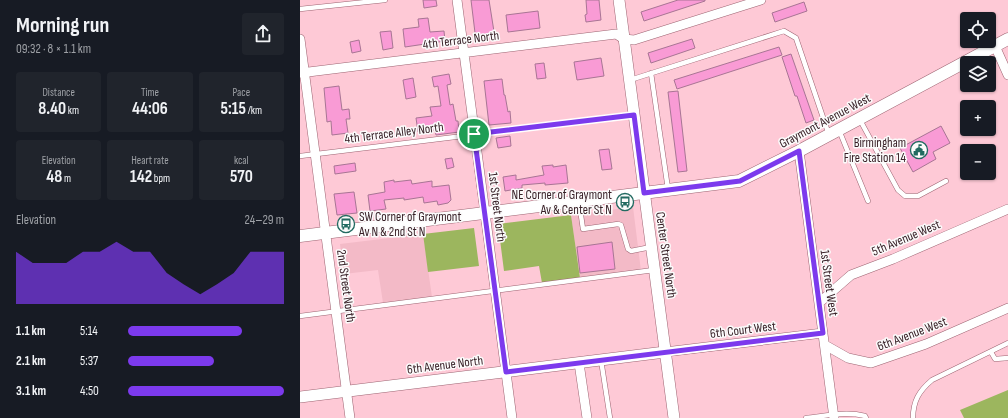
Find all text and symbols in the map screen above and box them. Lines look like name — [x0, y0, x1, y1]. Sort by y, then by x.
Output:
text: Morning run — [16, 12, 109, 39]
map controls — [960, 12, 996, 180]
button: locate — [960, 12, 996, 48]
button: share — [242, 13, 284, 55]
street label: 4th Terrace North — [422, 27, 500, 53]
text: 09:32 · 8 × 1.1 km — [16, 41, 91, 57]
button: layers — [960, 56, 996, 92]
text: Distance — [42, 86, 75, 99]
text: Time — [141, 86, 159, 99]
text: Pace — [233, 86, 250, 99]
street label: Graymont Avenue West — [776, 90, 874, 152]
text: 8.40 — [38, 99, 66, 119]
text: 44:06 — [132, 99, 168, 119]
text: 5:15 — [221, 99, 246, 119]
button: + — [960, 100, 996, 136]
text: km — [66, 104, 79, 117]
text: /km — [246, 104, 262, 117]
pin — [457, 117, 491, 151]
street label: 4th Terrace Alley North — [344, 119, 444, 147]
icon: arrive — [463, 123, 485, 145]
place label: Birmingham Fire Station 14 — [844, 135, 907, 166]
public building icon: Birmingham Fire Station 14 — [909, 140, 929, 160]
button: − — [960, 144, 996, 180]
text: Elevation — [42, 154, 76, 167]
text: Heart rate — [131, 154, 169, 167]
text: kcal — [234, 154, 249, 167]
text: 48 — [46, 167, 62, 187]
text: 142 — [130, 167, 152, 187]
text: 570 — [230, 167, 253, 187]
street label: 1st Street North — [485, 171, 509, 243]
text: m — [62, 172, 71, 185]
text: bpm — [152, 172, 170, 185]
place label: NE Corner of Graymont Av & Center St N — [512, 187, 612, 218]
bus stop icon: NE Corner of Graymont Av & Center St N — [615, 192, 635, 212]
place label: SW Corner of Graymont Av N & 2nd St N — [358, 209, 462, 240]
street label: Center Street North — [652, 211, 680, 299]
text: Elevation — [16, 212, 56, 228]
text: 24–29 m — [245, 212, 284, 228]
bus stop icon: SW Corner of Graymont Av N & 2nd St N — [336, 214, 356, 234]
street label: 5th Avenue West — [869, 216, 943, 260]
street label: 2nd Street North — [333, 249, 359, 323]
street label: 1st Street West — [816, 249, 842, 317]
street label: 6th Avenue West — [875, 313, 949, 355]
street label: 6th Court West — [709, 318, 777, 342]
text: 1.1 km — [16, 323, 46, 339]
text: 5:14 — [80, 323, 98, 339]
street label: 6th Avenue North — [406, 352, 484, 378]
text: 2.1 km — [16, 353, 46, 369]
text: 5:37 — [80, 353, 98, 369]
text: 3.1 km — [16, 383, 46, 399]
text: 4:50 — [80, 383, 99, 399]

